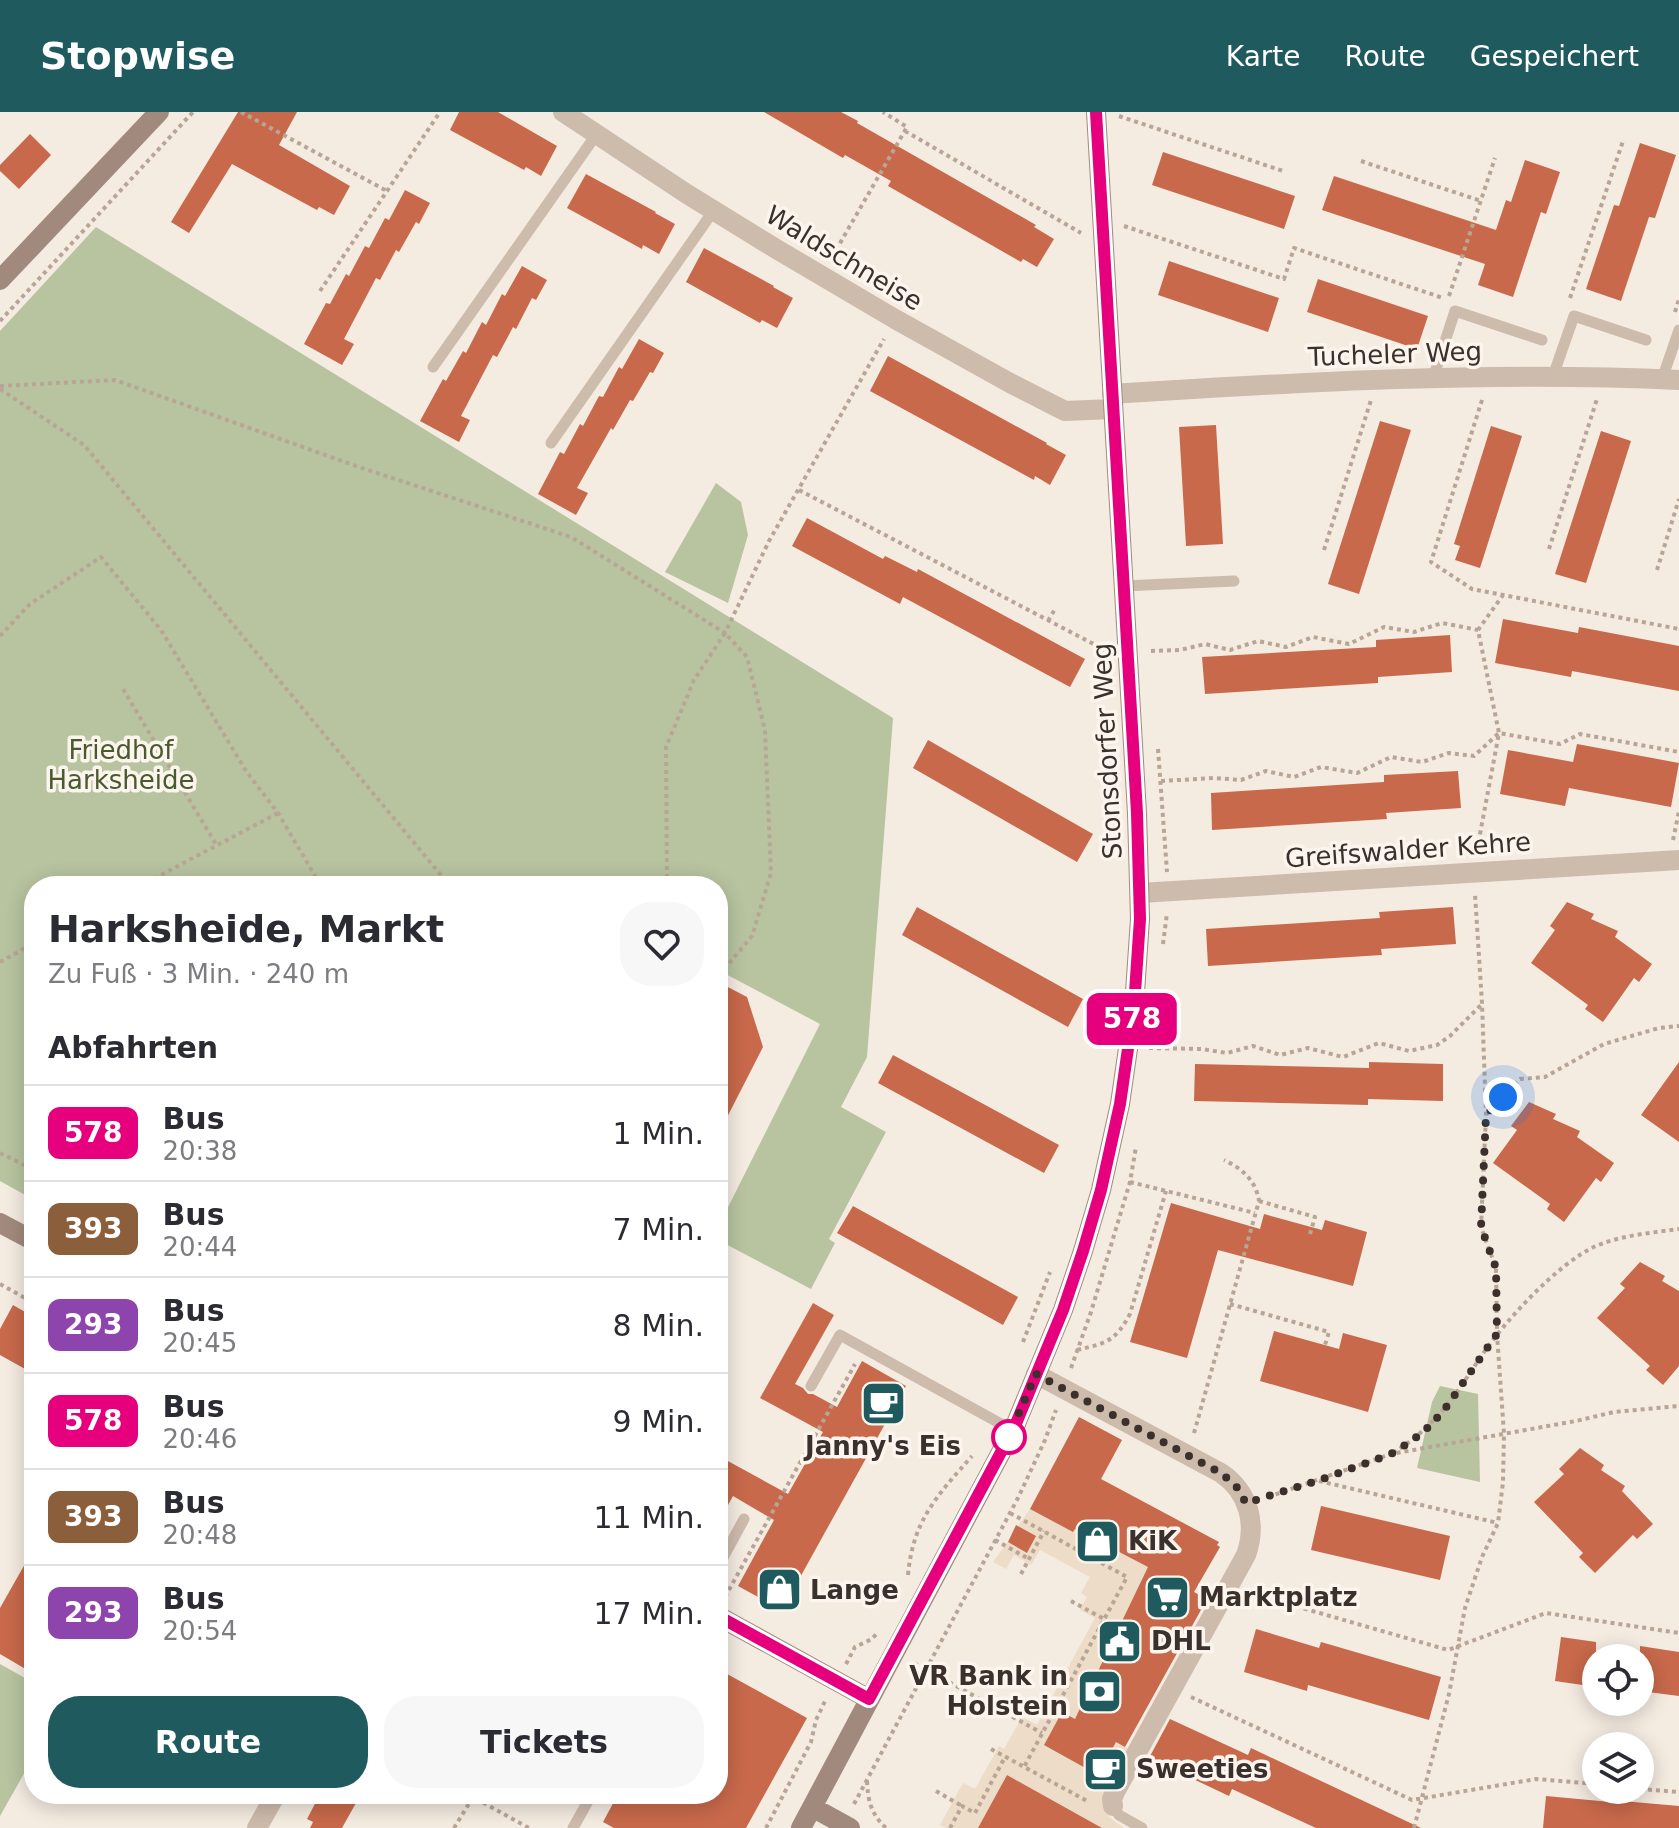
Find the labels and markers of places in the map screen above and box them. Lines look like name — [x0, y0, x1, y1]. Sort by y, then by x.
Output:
cafe icon: Janny's Eis — [859, 1379, 907, 1427]
unlabelled marker — [992, 1420, 1026, 1454]
place label: Janny's Eis — [803, 1431, 961, 1461]
shop icon: KiK — [1073, 1517, 1121, 1565]
place label: KiK — [1128, 1526, 1178, 1556]
shop icon: Lange — [755, 1566, 803, 1614]
supermarket icon: Marktplatz — [1144, 1573, 1192, 1621]
place label: Lange — [810, 1575, 899, 1605]
place label: Marktplatz — [1199, 1582, 1358, 1612]
public building icon: DHL — [1096, 1617, 1144, 1665]
place label: DHL — [1151, 1626, 1211, 1656]
place label: VR Bank in Holstein — [909, 1661, 1068, 1721]
bank icon: VR Bank in Holstein — [1075, 1667, 1123, 1715]
cafe icon: Sweeties — [1081, 1745, 1129, 1793]
place label: Sweeties — [1136, 1754, 1268, 1784]

